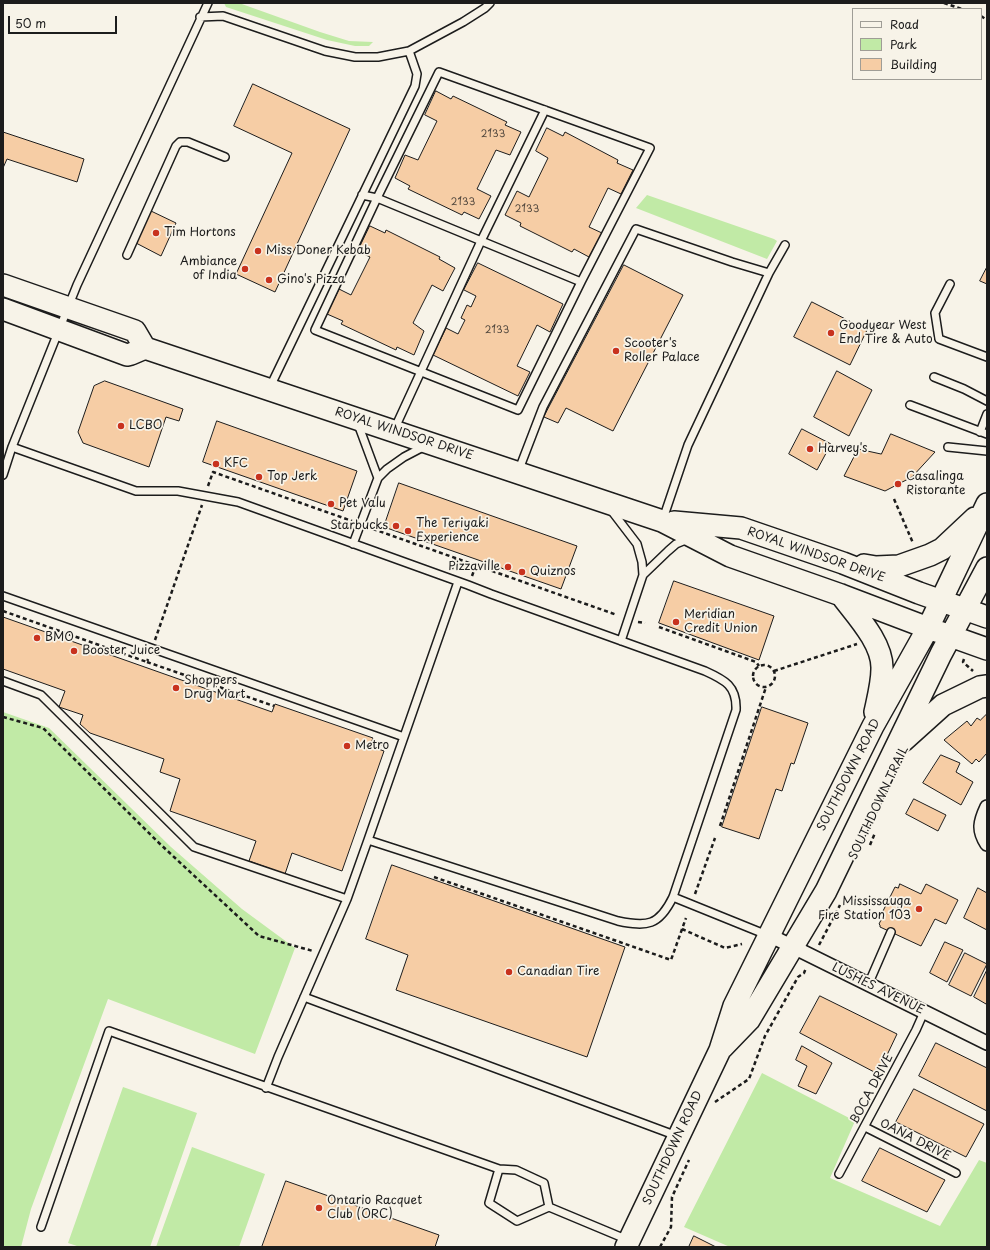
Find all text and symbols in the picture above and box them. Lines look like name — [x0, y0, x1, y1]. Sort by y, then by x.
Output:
scale bar — [10, 8, 119, 34]
legend — [852, 8, 982, 80]
text: 50 m — [15, 14, 46, 32]
text: Road — [890, 15, 919, 33]
text: Park — [890, 35, 917, 53]
text: Building — [890, 55, 937, 73]
house number: 2133 — [481, 128, 505, 140]
house number: 2133 — [451, 196, 475, 208]
house number: 2133 — [515, 203, 539, 215]
place label: Tim Hortons — [164, 226, 236, 240]
marker: Tim Hortons — [151, 228, 161, 238]
place label: Miss Doner Kebab — [266, 244, 371, 258]
marker: Miss Doner Kebab — [253, 246, 263, 256]
place label: Ambiance of India — [180, 255, 237, 283]
marker: Ambiance of India — [240, 264, 250, 274]
place label: Gino's Pizza — [277, 273, 345, 287]
marker: Gino's Pizza — [264, 275, 274, 285]
place label: Goodyear West End Tire & Auto — [839, 319, 933, 347]
house number: 2133 — [485, 324, 509, 336]
marker: Goodyear West End Tire & Auto — [826, 328, 836, 338]
place label: Scooter's Roller Palace — [624, 337, 700, 365]
marker: Scooter's Roller Palace — [611, 346, 621, 356]
street label: ROYAL WINDSOR DRIVE — [333, 405, 475, 463]
place label: LCBO — [129, 419, 162, 433]
marker: LCBO — [116, 421, 126, 431]
place label: Harvey's — [818, 442, 868, 456]
marker: Harvey's — [805, 444, 815, 454]
place label: KFC — [224, 457, 248, 471]
marker: KFC — [211, 459, 221, 469]
place label: Top Jerk — [267, 470, 317, 484]
place label: Casalinga Ristorante — [906, 470, 965, 498]
marker: Top Jerk — [254, 472, 264, 482]
marker: Casalinga Ristorante — [893, 479, 903, 489]
place label: Pet Valu — [339, 497, 386, 511]
marker: Pet Valu — [326, 499, 336, 509]
place label: The Teriyaki Experience — [416, 517, 489, 545]
place label: Starbucks — [330, 519, 388, 533]
marker: Starbucks — [391, 521, 401, 531]
street label: ROYAL WINDSOR DRIVE — [745, 525, 887, 585]
marker: The Teriyaki Experience — [403, 526, 413, 536]
place label: Pizzaville — [448, 560, 500, 574]
marker: Pizzaville — [503, 562, 513, 572]
place label: Quiznos — [530, 565, 576, 579]
marker: Quiznos — [517, 567, 527, 577]
place label: Meridian Credit Union — [684, 608, 758, 636]
marker: Meridian Credit Union — [671, 617, 681, 627]
place label: BMO — [45, 631, 74, 645]
marker: BMO — [32, 633, 42, 643]
place label: Booster Juice — [82, 644, 160, 658]
marker: Booster Juice — [69, 646, 79, 656]
place label: Shoppers Drug Mart — [184, 674, 245, 702]
marker: Shoppers Drug Mart — [171, 683, 181, 693]
street label: SOUTHDOWN ROAD — [814, 716, 884, 834]
place label: Metro — [355, 739, 389, 753]
marker: Metro — [342, 741, 352, 751]
street label: SOUTHDOWN TRAIL — [846, 744, 912, 862]
place label: Mississauga Fire Station 103 — [818, 895, 911, 923]
marker: Mississauga Fire Station 103 — [914, 904, 924, 914]
street label: LUSHES AVENUE — [830, 960, 926, 1018]
place label: Canadian Tire — [517, 965, 599, 979]
marker: Canadian Tire — [504, 967, 514, 977]
street label: BOCA DRIVE — [847, 1051, 897, 1127]
street label: SOUTHDOWN ROAD — [640, 1089, 706, 1207]
street label: OANA DRIVE — [877, 1116, 953, 1164]
place label: Ontario Racquet Club (ORC) — [327, 1194, 422, 1222]
marker: Ontario Racquet Club (ORC) — [314, 1203, 324, 1213]

